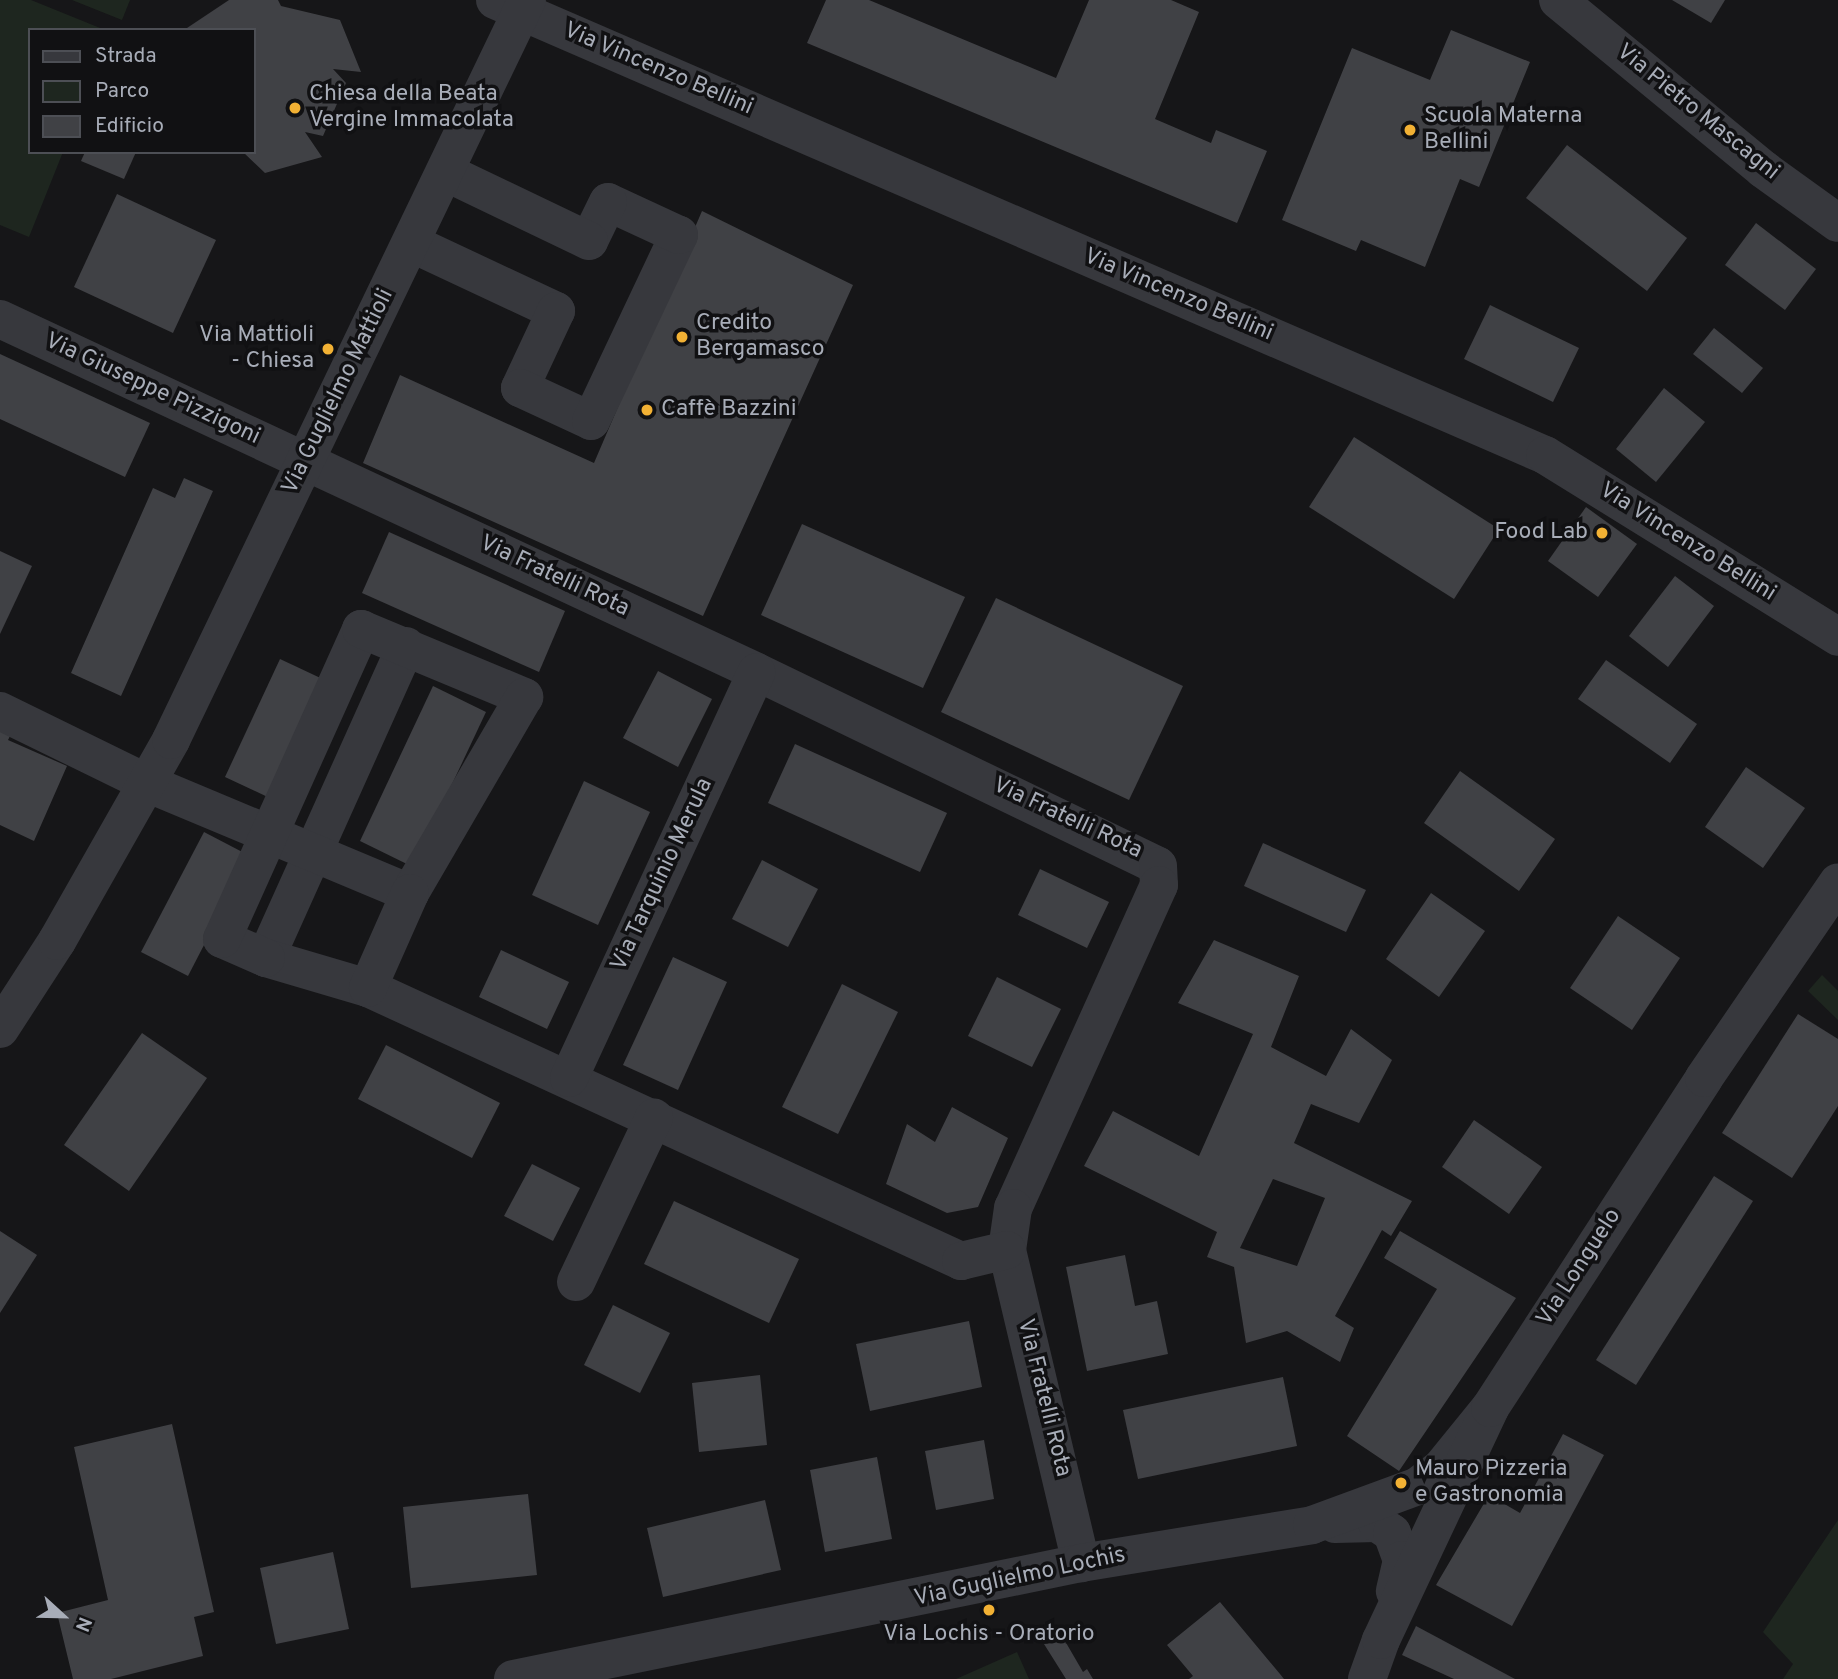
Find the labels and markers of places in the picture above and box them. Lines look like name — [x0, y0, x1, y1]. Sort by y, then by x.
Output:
place label: Chiesa della Beata Vergine Immacolata — [309, 81, 514, 135]
marker: Chiesa della Beata Vergine Immacolata — [287, 100, 303, 116]
place label: Scuola Materna Bellini — [1424, 103, 1582, 157]
marker: Scuola Materna Bellini — [1402, 122, 1418, 138]
place label: Credito Bergamasco — [696, 310, 825, 364]
place label: Via Mattioli - Chiesa — [199, 322, 314, 376]
marker: Credito Bergamasco — [674, 329, 690, 345]
marker: Via Mattioli - Chiesa — [320, 341, 336, 357]
place label: Caffè Bazzini — [661, 396, 797, 424]
marker: Caffè Bazzini — [639, 402, 655, 418]
place label: Food Lab — [1494, 519, 1588, 547]
marker: Food Lab — [1594, 525, 1610, 541]
place label: Mauro Pizzeria e Gastronomia — [1415, 1456, 1567, 1510]
marker: Mauro Pizzeria e Gastronomia — [1393, 1475, 1409, 1491]
marker: Via Lochis - Oratorio — [981, 1602, 997, 1618]
place label: Via Lochis - Oratorio — [883, 1621, 1095, 1649]

